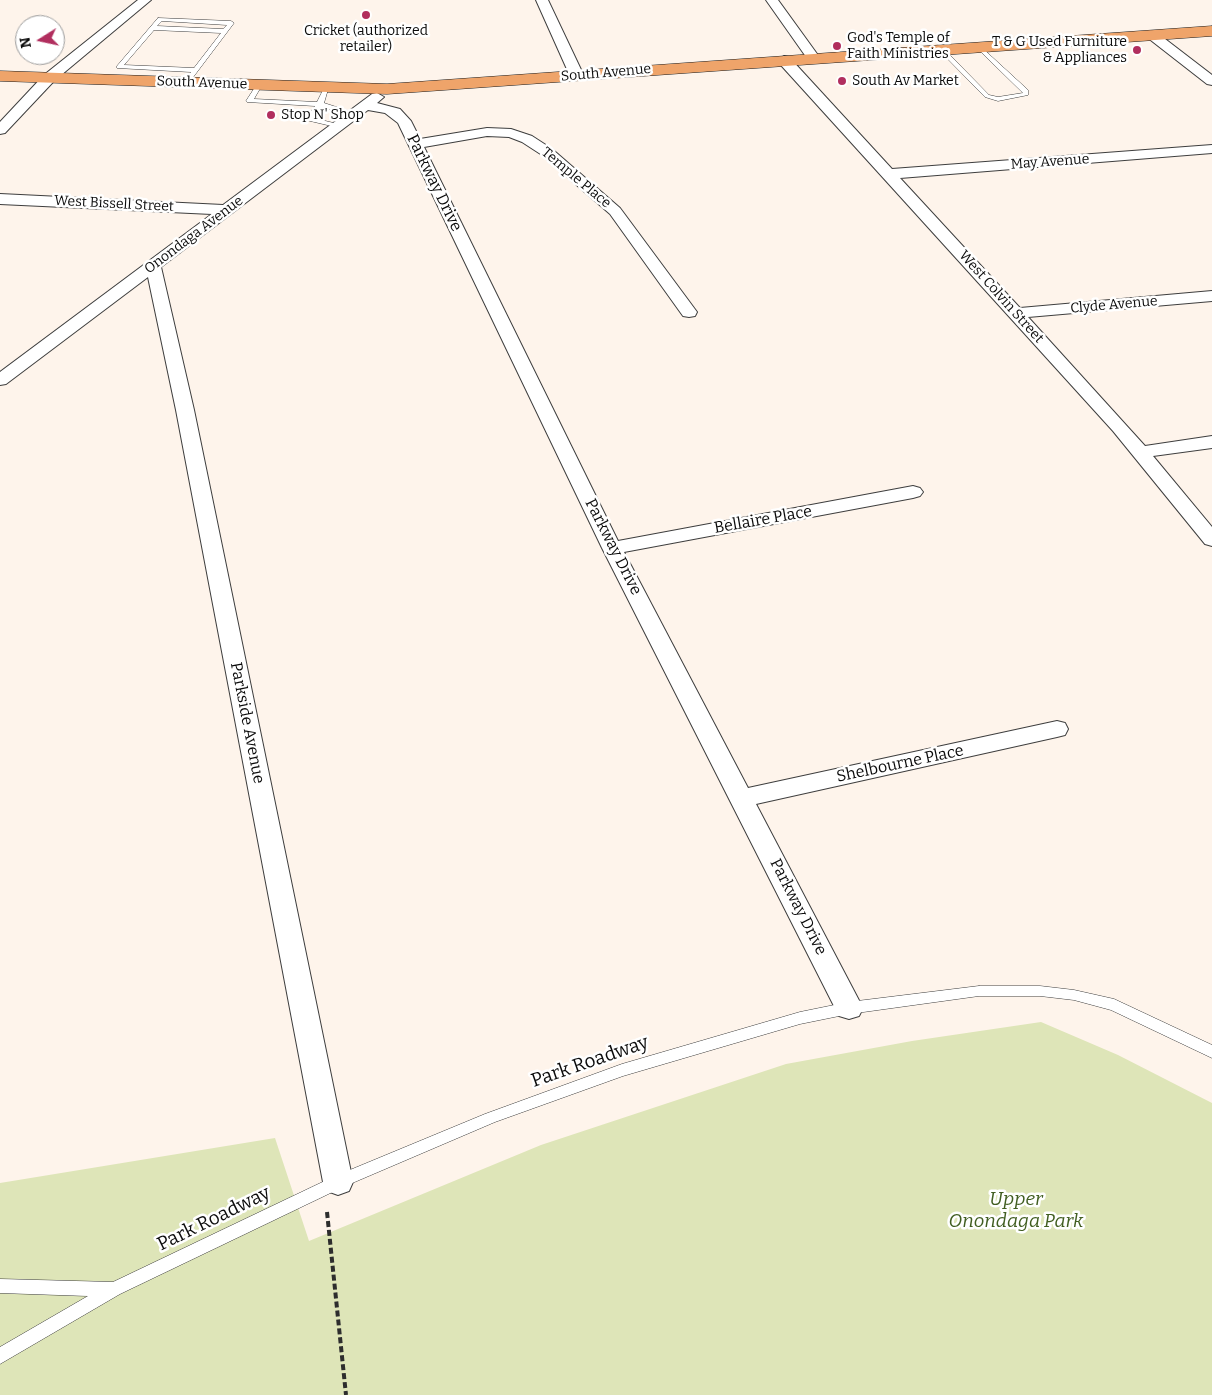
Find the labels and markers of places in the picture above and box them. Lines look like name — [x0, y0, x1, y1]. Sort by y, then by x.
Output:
marker: Cricket (authorized retailer) — [360, 9, 372, 21]
place label: Cricket (authorized retailer) — [304, 23, 428, 56]
place label: God's Temple of Faith Ministries — [847, 30, 950, 62]
place label: T & G Used Furniture & Appliances — [992, 34, 1127, 66]
marker: God's Temple of Faith Ministries — [831, 40, 843, 52]
marker: T & G Used Furniture & Appliances — [1131, 44, 1143, 56]
place label: South Av Market — [852, 73, 959, 89]
marker: South Av Market — [836, 75, 848, 87]
place label: Stop N' Shop — [281, 107, 364, 123]
marker: Stop N' Shop — [265, 109, 277, 121]

